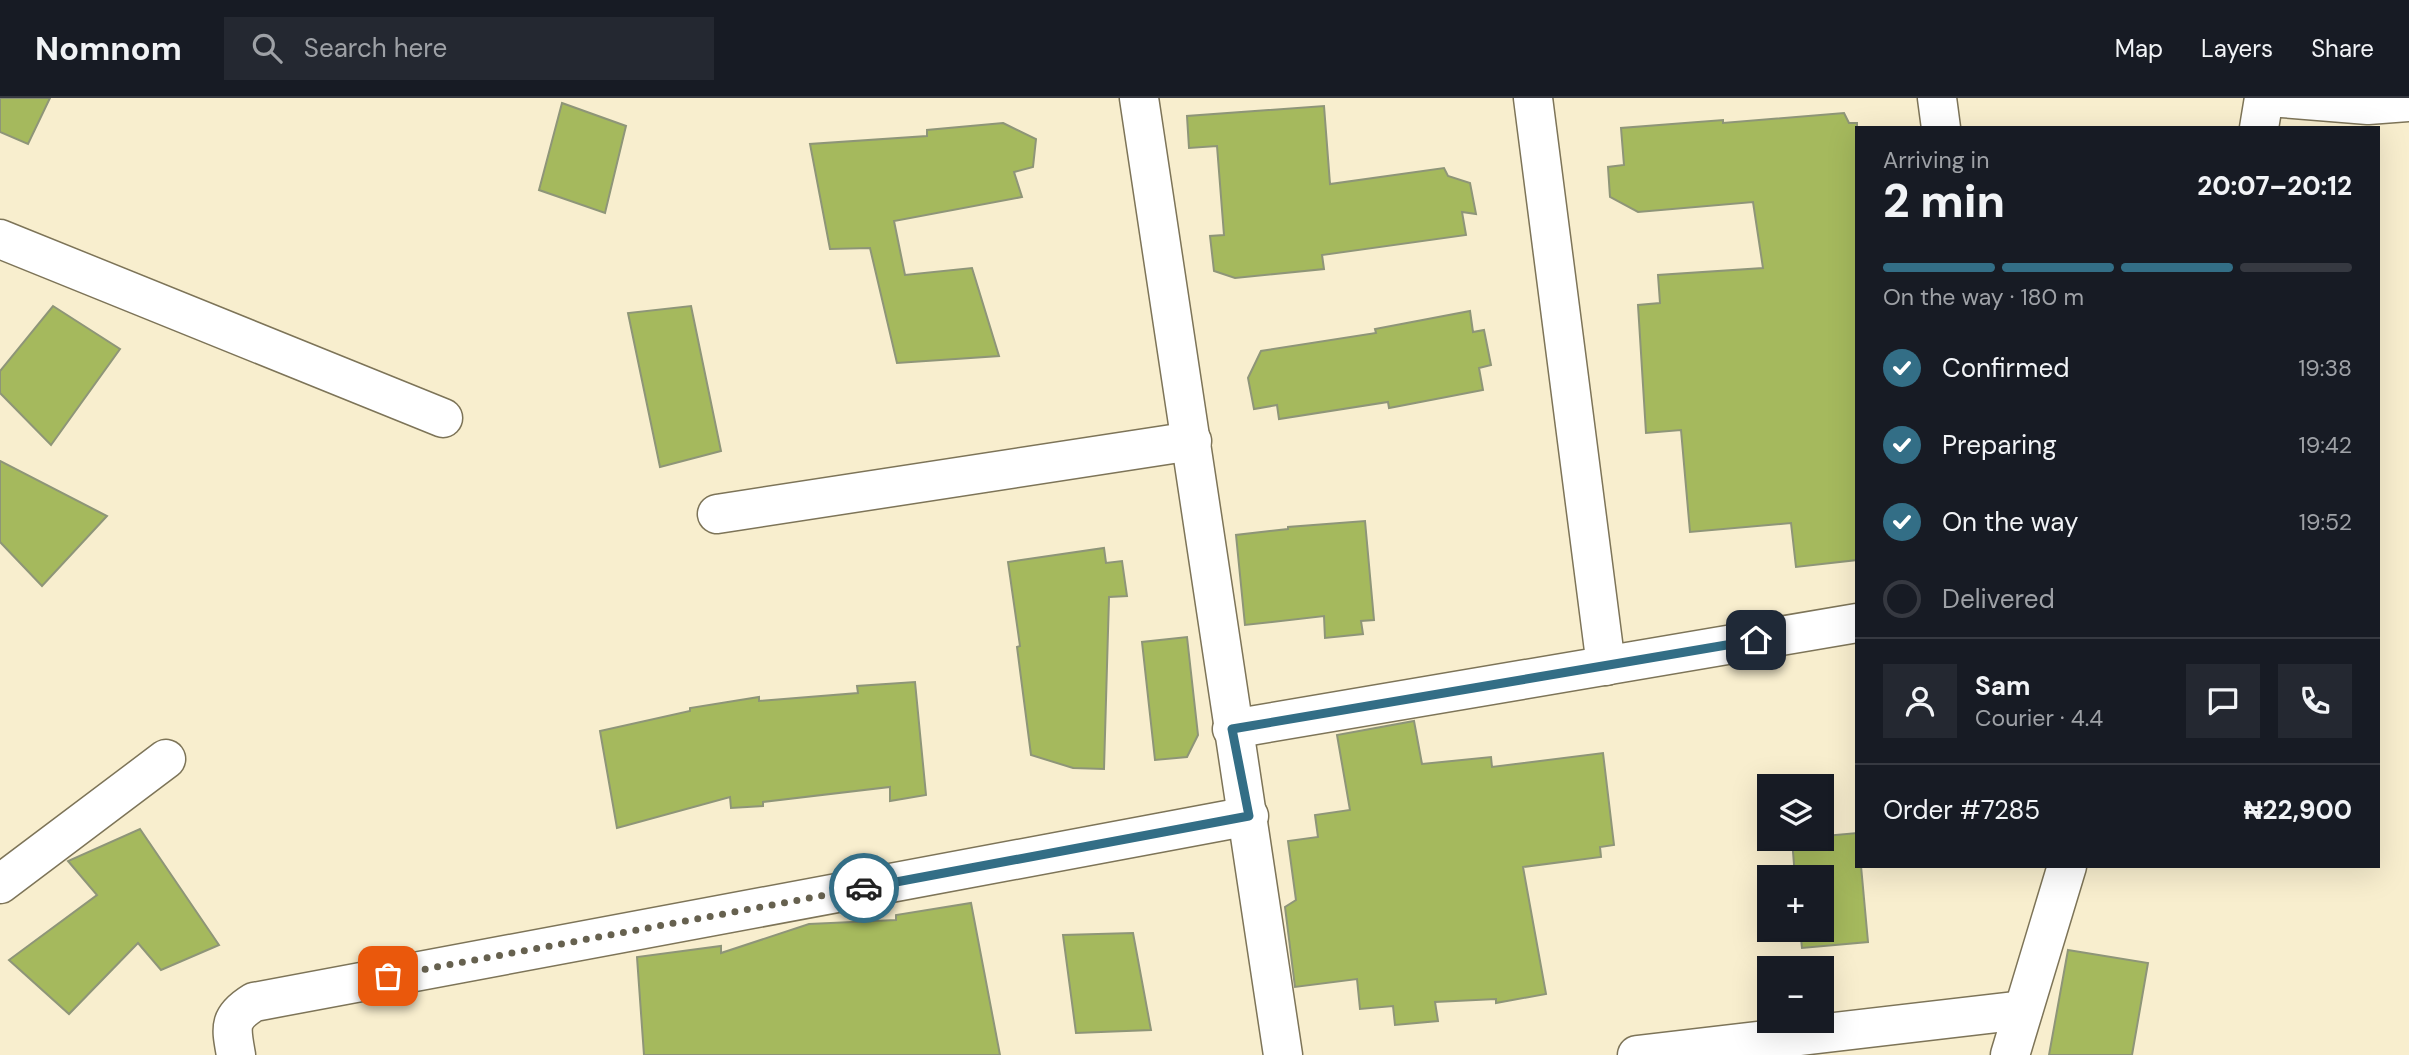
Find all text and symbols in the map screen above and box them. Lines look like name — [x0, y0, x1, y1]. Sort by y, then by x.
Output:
search box — [224, 17, 714, 80]
text: Nomnom — [35, 27, 182, 70]
icon: search — [248, 29, 286, 67]
text: Search here — [304, 31, 447, 65]
text: Map — [2115, 33, 2163, 64]
text: Layers — [2201, 33, 2273, 64]
text: Share — [2311, 33, 2374, 64]
text: Arriving in — [1883, 145, 1989, 175]
text: 20:07–20:12 — [2197, 169, 2352, 203]
text: 2 min — [1883, 171, 2005, 231]
text: On the way · 180 m — [1883, 282, 2084, 312]
icon: check — [1883, 349, 1921, 387]
text: Confirmed — [1942, 351, 2069, 385]
text: 19:38 — [2298, 353, 2352, 383]
icon: check — [1883, 426, 1921, 464]
text: Preparing — [1942, 428, 2057, 462]
text: 19:42 — [2299, 430, 2352, 460]
icon: check — [1883, 503, 1921, 541]
text: On the way — [1942, 505, 2078, 539]
text: 19:52 — [2299, 507, 2352, 537]
text: Delivered — [1942, 582, 2055, 616]
pin — [1726, 610, 1786, 670]
icon: home — [1737, 621, 1775, 659]
button: person — [1883, 664, 1957, 738]
button: chat — [2186, 664, 2260, 738]
button: phone — [2278, 664, 2352, 738]
text: Sam — [1975, 669, 2030, 703]
text: Courier · 4.4 — [1975, 703, 2103, 733]
map controls — [1757, 774, 1834, 1033]
button: layers — [1757, 774, 1834, 851]
text: Order #7285 — [1883, 793, 2040, 827]
text: ₦22,900 — [2244, 793, 2352, 827]
courier — [829, 853, 899, 923]
button: + — [1757, 865, 1834, 942]
icon: car — [845, 869, 883, 907]
pin — [358, 946, 418, 1006]
button: − — [1757, 956, 1834, 1033]
icon: bag — [369, 957, 407, 995]

